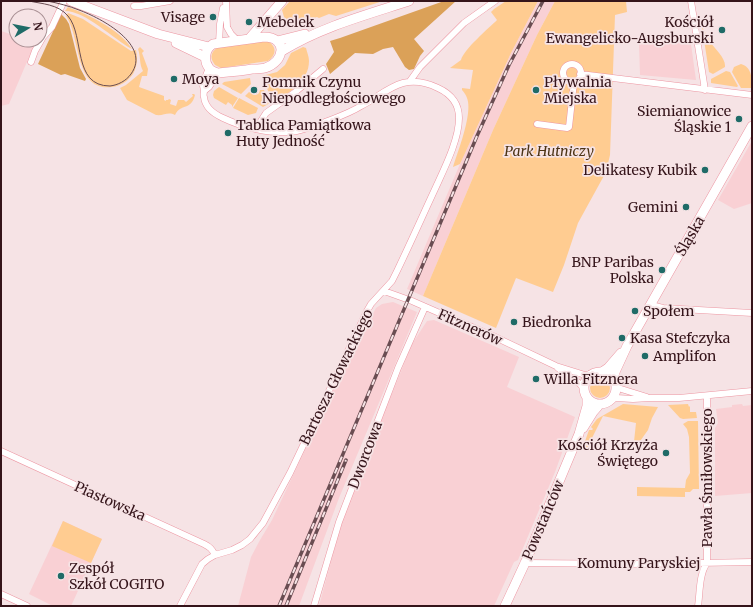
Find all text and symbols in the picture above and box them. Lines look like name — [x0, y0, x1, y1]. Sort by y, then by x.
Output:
north arrow — [8, 8, 48, 48]
place label: Visage — [160, 8, 205, 26]
marker: Visage — [208, 12, 218, 22]
place label: Mebelek — [257, 13, 315, 31]
place label: Kościół Ewangelicko-Augsburski — [546, 13, 714, 47]
marker: Mebelek — [244, 17, 254, 27]
text: N — [30, 21, 46, 32]
marker: Kościół Ewangelicko-Augsburski — [717, 25, 727, 35]
place label: Moya — [182, 70, 220, 88]
place label: Pomnik Czynu Niepodległościowego — [262, 73, 406, 107]
place label: Pływalnia Miejska — [544, 73, 612, 107]
marker: Moya — [169, 74, 179, 84]
marker: Pomnik Czynu Niepodległościowego — [249, 85, 259, 95]
marker: Pływalnia Miejska — [531, 85, 541, 95]
place label: Siemianowice Śląskie 1 — [637, 102, 731, 136]
marker: Siemianowice Śląskie 1 — [734, 114, 744, 124]
place label: Tablica Pamiątkowa Huty Jedność — [236, 116, 372, 150]
marker: Tablica Pamiątkowa Huty Jedność — [223, 128, 233, 138]
park label: Park Hutniczy — [504, 142, 594, 160]
place label: Delikatesy Kubik — [583, 161, 697, 179]
marker: Delikatesy Kubik — [700, 165, 710, 175]
place label: Gemini — [628, 198, 678, 216]
marker: Gemini — [681, 202, 691, 212]
street label: Śląska — [671, 212, 709, 259]
place label: BNP Paribas Polska — [572, 253, 654, 287]
marker: BNP Paribas Polska — [657, 265, 667, 275]
place label: Społem — [643, 302, 694, 320]
street label: Fitznerów — [435, 305, 505, 349]
street label: Bartosza Głowackiego — [295, 306, 377, 448]
marker: Społem — [630, 306, 640, 316]
place label: Biedronka — [522, 313, 592, 331]
marker: Biedronka — [509, 317, 519, 327]
place label: Kasa Stefczyka — [630, 329, 731, 347]
marker: Kasa Stefczyka — [617, 333, 627, 343]
place label: Amplifon — [652, 347, 716, 365]
marker: Amplifon — [640, 351, 650, 361]
place label: Willa Fitznera — [543, 370, 639, 388]
marker: Willa Fitznera — [531, 374, 541, 384]
street label: Pawła Śmiłowskiego — [698, 408, 716, 548]
street label: Dworcowa — [344, 418, 386, 491]
place label: Kościół Krzyża Świętego — [558, 436, 658, 470]
marker: Kościół Krzyża Świętego — [661, 448, 671, 458]
street label: Piastowska — [72, 477, 149, 525]
street label: Powstańców — [518, 477, 568, 563]
street label: Komuny Paryskiej — [577, 554, 701, 572]
place label: Zespół Szkół COGITO — [69, 559, 164, 593]
marker: Zespół Szkół COGITO — [56, 571, 66, 581]

